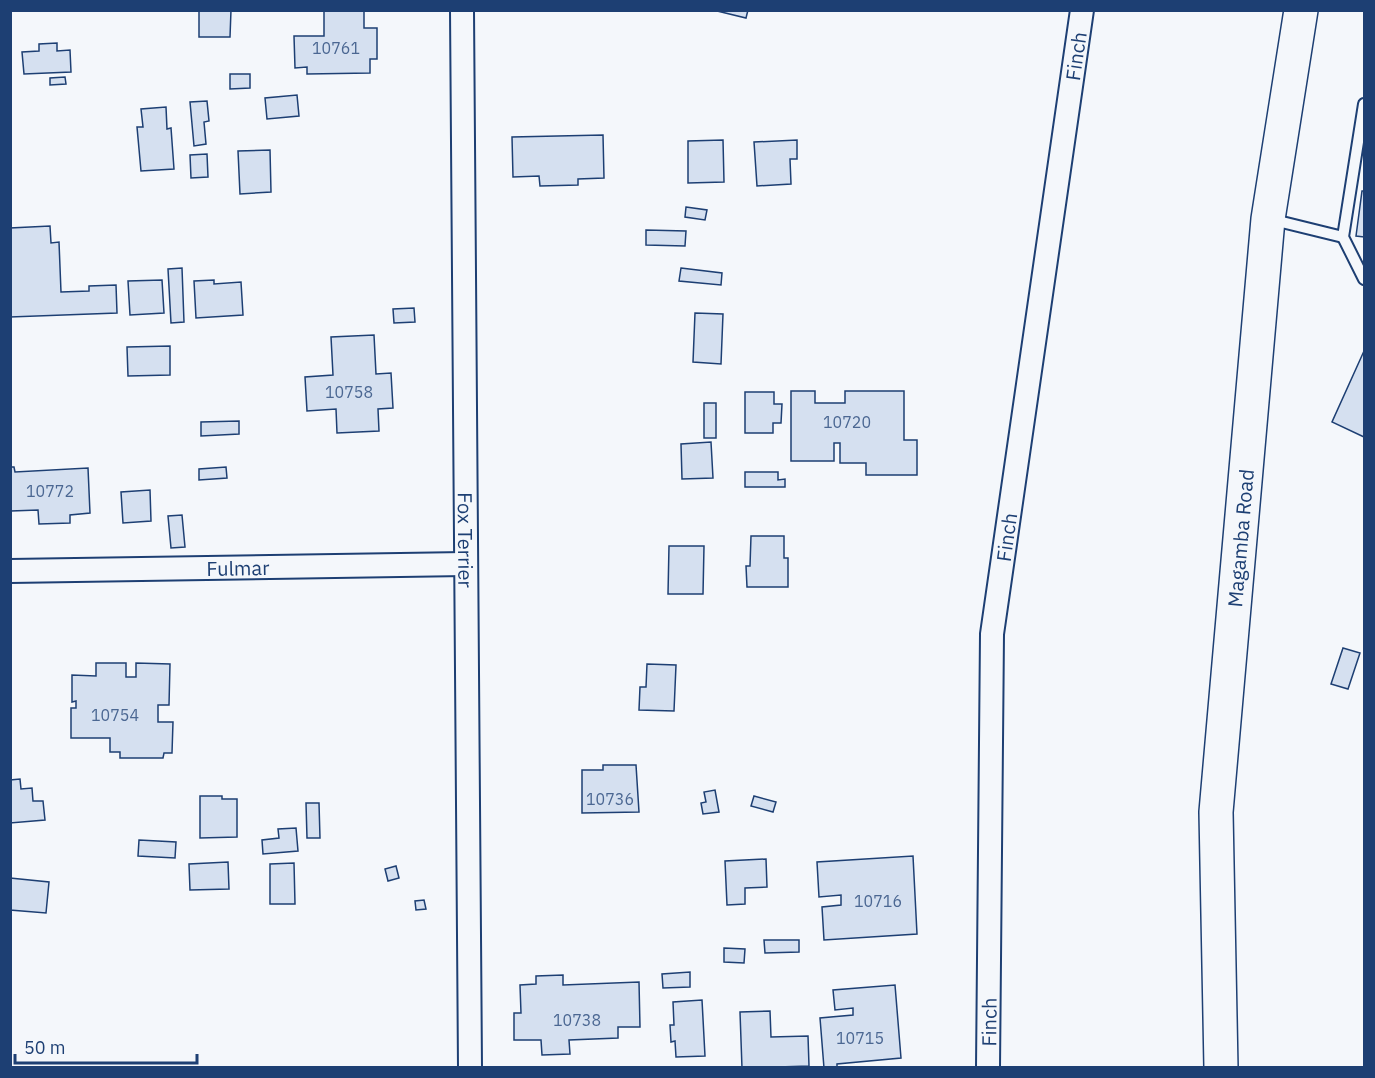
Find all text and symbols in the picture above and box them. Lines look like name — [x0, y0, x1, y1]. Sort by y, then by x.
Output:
street label: Finch — [1059, 30, 1092, 82]
house number: 10761 — [312, 38, 360, 58]
house number: 10758 — [325, 382, 373, 402]
house number: 10720 — [823, 412, 871, 432]
street label: Magamba Road — [1221, 468, 1260, 608]
house number: 10772 — [26, 481, 74, 501]
street label: Fox Terrier — [452, 492, 480, 588]
street label: Finch — [989, 511, 1023, 563]
street label: Fulmar — [206, 554, 270, 581]
house number: 10754 — [91, 705, 139, 725]
house number: 10736 — [586, 789, 634, 809]
house number: 10716 — [854, 891, 902, 911]
street label: Finch — [975, 997, 1002, 1047]
house number: 10738 — [553, 1010, 601, 1030]
scale bar — [15, 1027, 196, 1065]
house number: 10715 — [836, 1028, 884, 1048]
text: 50 m — [24, 1036, 66, 1059]

